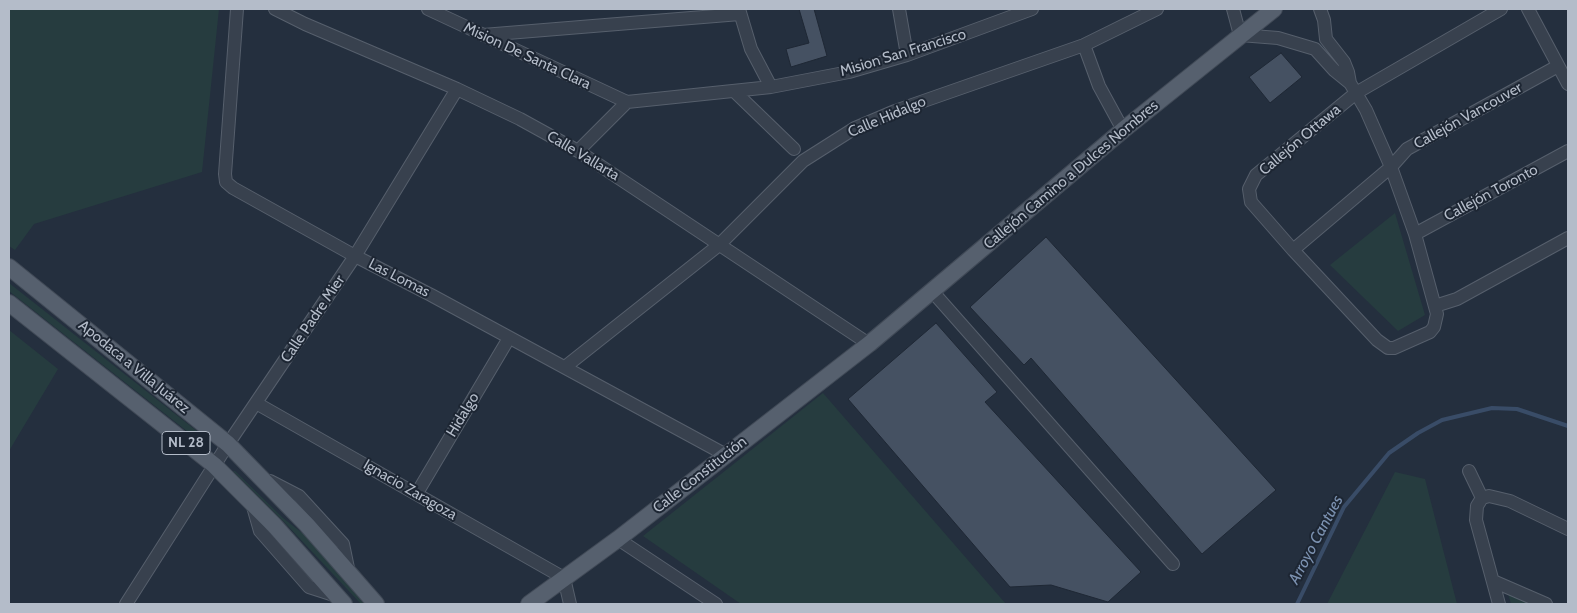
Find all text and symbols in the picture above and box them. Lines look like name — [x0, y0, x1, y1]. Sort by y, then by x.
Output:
street label: Mision De Santa Clara — [461, 19, 593, 93]
street label: Mision San Francisco — [838, 25, 968, 81]
street label: Callejón Vancouver — [1411, 79, 1525, 153]
street label: Calle Hidalgo — [845, 93, 929, 141]
street label: Callejón Camino a Dulces Nombres — [980, 97, 1162, 253]
street label: Callejón Ottawa — [1256, 101, 1344, 179]
street label: Calle Vallarta — [543, 127, 623, 185]
street label: Callejón Toronto — [1441, 161, 1541, 225]
street label: Las Lomas — [365, 255, 433, 301]
street label: Calle Padre Mier — [277, 272, 349, 366]
street label: Apodaca a Villa Juárez — [75, 317, 193, 417]
street label: Hidalgo — [443, 390, 483, 440]
road number: NL 28 — [162, 432, 210, 454]
street label: Calle Constitución — [649, 433, 751, 517]
street label: Ignacio Zaragoza — [360, 456, 460, 524]
water label: Arroyo Cantues — [1285, 492, 1347, 588]

